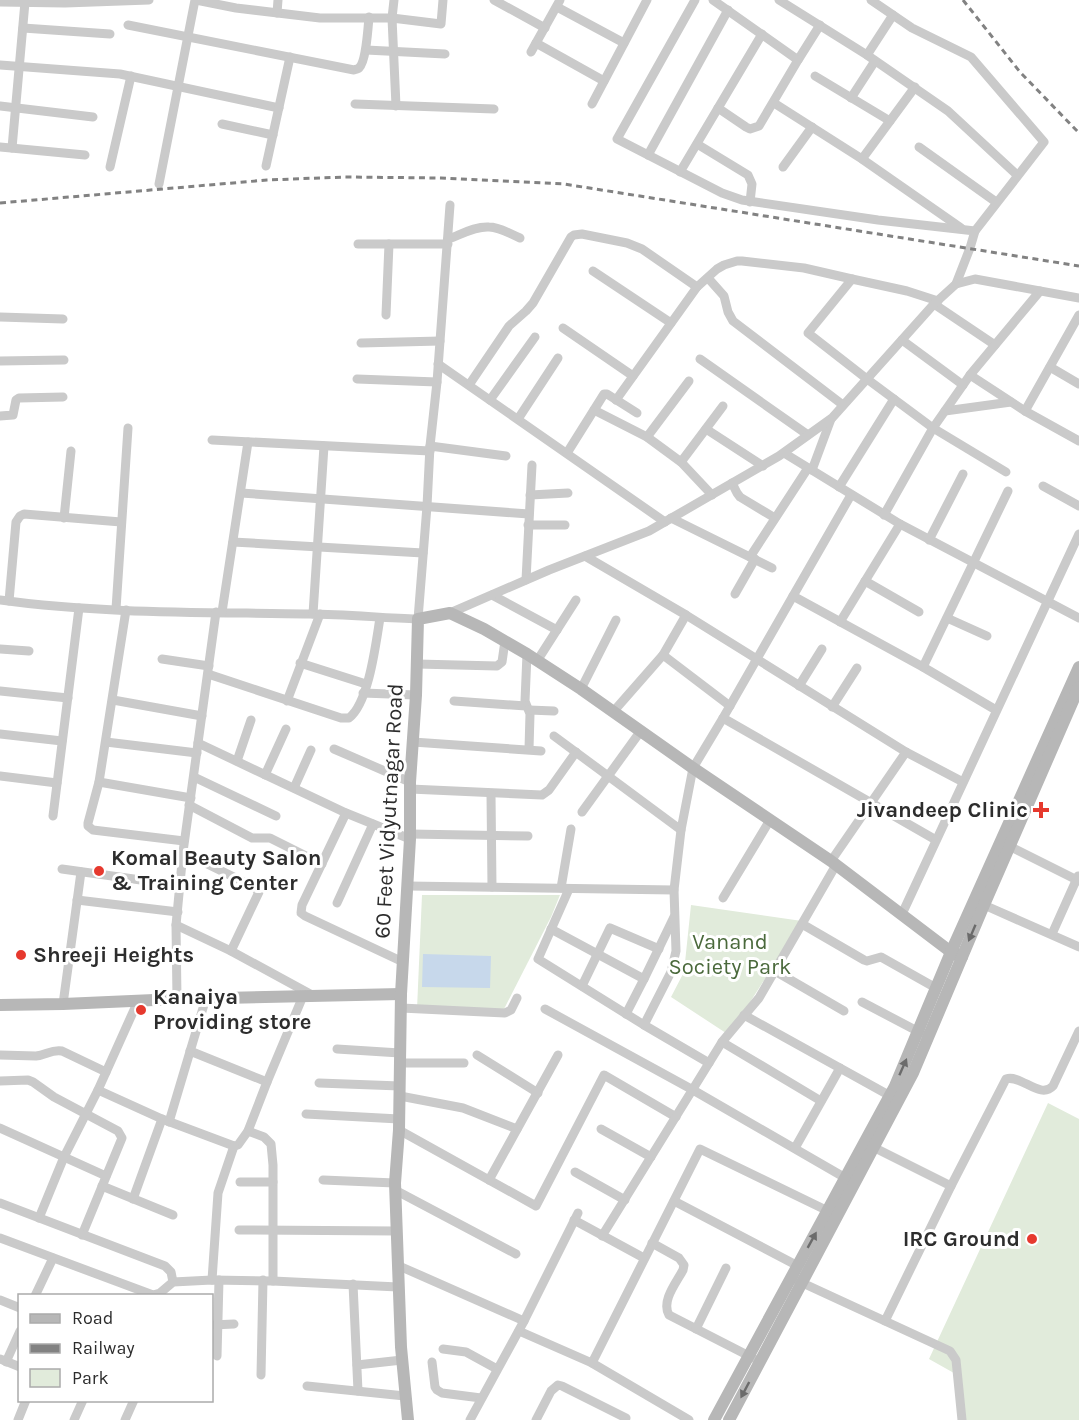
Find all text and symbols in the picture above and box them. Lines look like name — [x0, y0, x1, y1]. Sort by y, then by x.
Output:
street label: 60 Feet Vidyutnagar Road — [369, 683, 409, 939]
place label: Jivandeep Clinic — [857, 797, 1028, 823]
marker: Jivandeep Clinic — [1032, 801, 1050, 819]
place label: Komal Beauty Salon & Training Center — [111, 845, 322, 896]
marker: Komal Beauty Salon & Training Center — [92, 864, 106, 878]
one-way arrow — [967, 925, 977, 943]
park label: Vanand Society Park — [669, 929, 791, 980]
place label: Shreeji Heights — [33, 942, 194, 968]
marker: Shreeji Heights — [14, 948, 28, 962]
place label: Kanaiya Providing store — [153, 984, 311, 1035]
marker: Kanaiya Providing store — [134, 1003, 148, 1017]
one-way arrow — [898, 1058, 908, 1076]
place label: IRC Ground — [903, 1226, 1020, 1252]
one-way arrow — [807, 1231, 817, 1248]
marker: IRC Ground — [1025, 1232, 1039, 1246]
legend — [18, 1294, 213, 1402]
text: Road — [72, 1307, 113, 1329]
text: Railway — [72, 1337, 135, 1359]
text: Park — [72, 1367, 109, 1389]
one-way arrow — [740, 1382, 750, 1399]

